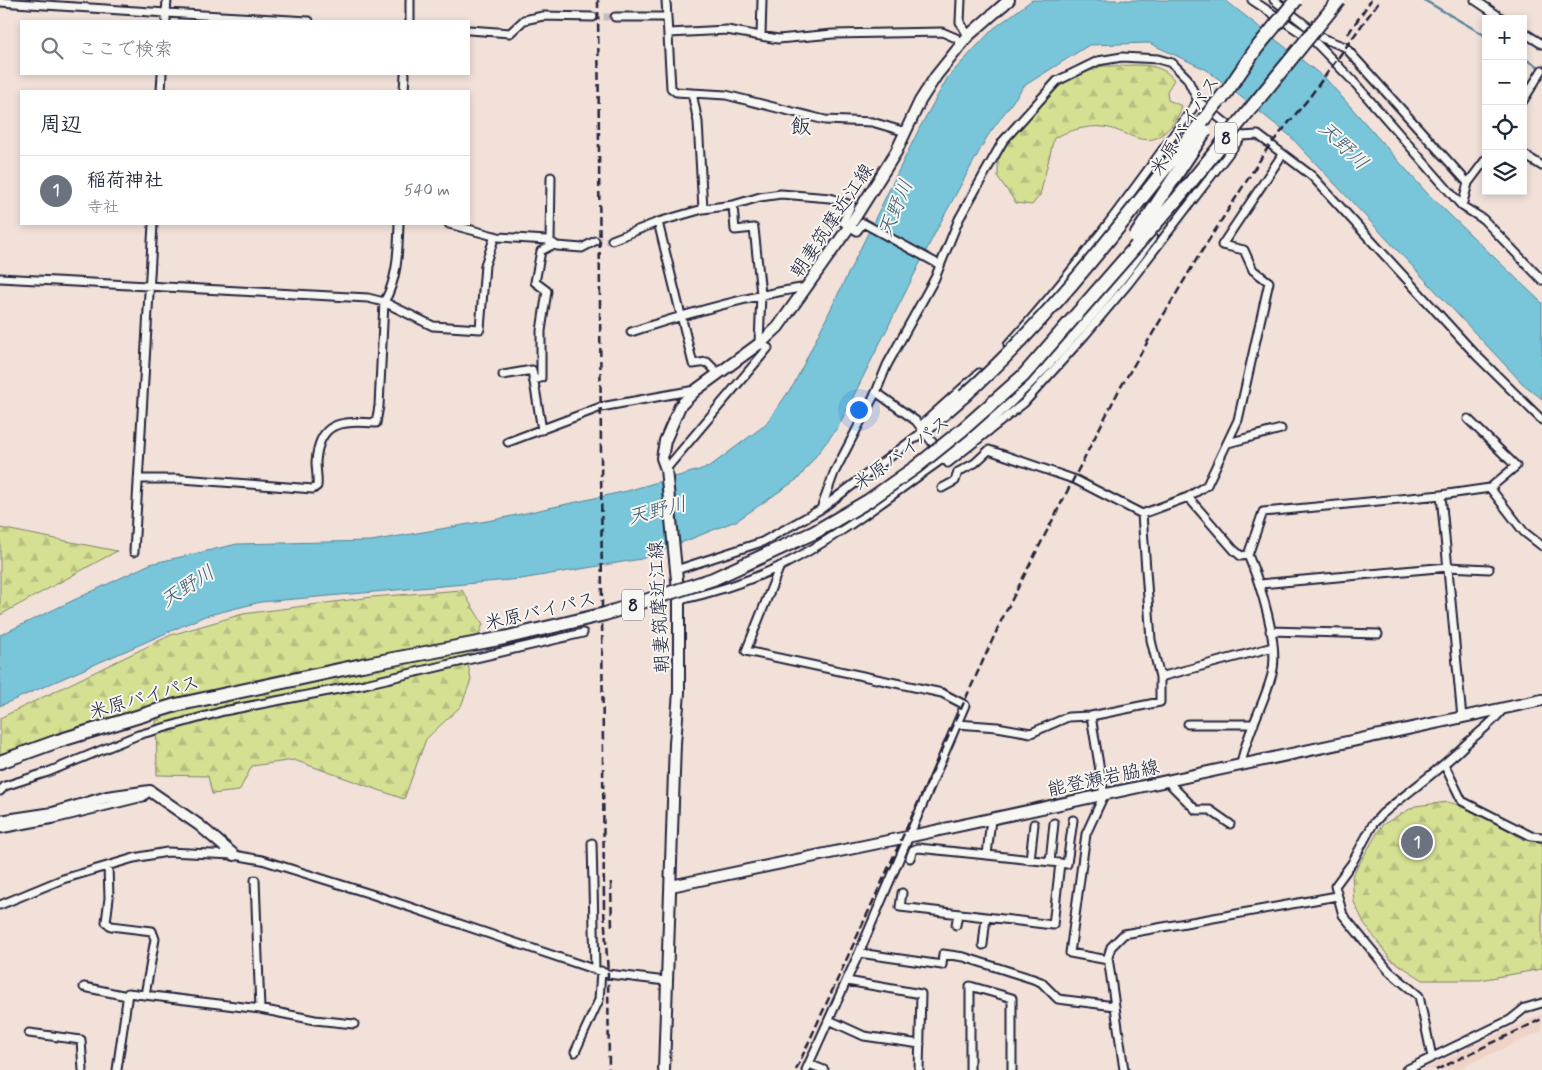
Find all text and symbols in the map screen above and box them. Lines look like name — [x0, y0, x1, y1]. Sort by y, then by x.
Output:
map controls — [1482, 15, 1527, 195]
button: + — [1482, 15, 1527, 60]
search box — [20, 20, 470, 75]
icon: search — [38, 34, 66, 62]
text: ここで検索 — [78, 37, 173, 62]
button: − — [1482, 60, 1527, 105]
street label: 米原バイパス — [1145, 71, 1226, 181]
button: locate — [1482, 105, 1527, 150]
text: 周辺 — [40, 111, 82, 139]
district label: 飯 — [791, 113, 812, 141]
water label: 天野川 — [1312, 116, 1374, 177]
road number: 8 — [1215, 122, 1237, 154]
button: layers — [1482, 150, 1527, 195]
street label: 朝妻筑摩近江線 — [785, 159, 880, 283]
text: 稲荷神社 — [87, 168, 163, 193]
water label: 天野川 — [872, 176, 921, 241]
text: 1 — [52, 180, 60, 201]
text: 540 m — [404, 180, 450, 201]
text: 寺社 — [87, 197, 119, 218]
your location — [846, 397, 872, 423]
street label: 米原バイパス — [849, 410, 955, 497]
water label: 天野川 — [625, 491, 690, 532]
street label: 朝妻筑摩近江線 — [644, 540, 675, 674]
water label: 天野川 — [155, 560, 220, 615]
street label: 米原バイパス — [482, 587, 599, 636]
road number: 8 — [622, 590, 644, 620]
street label: 米原バイパス — [86, 670, 202, 725]
street label: 能登瀬岩脇線 — [1045, 754, 1162, 803]
pin: 1 — [1401, 823, 1433, 861]

